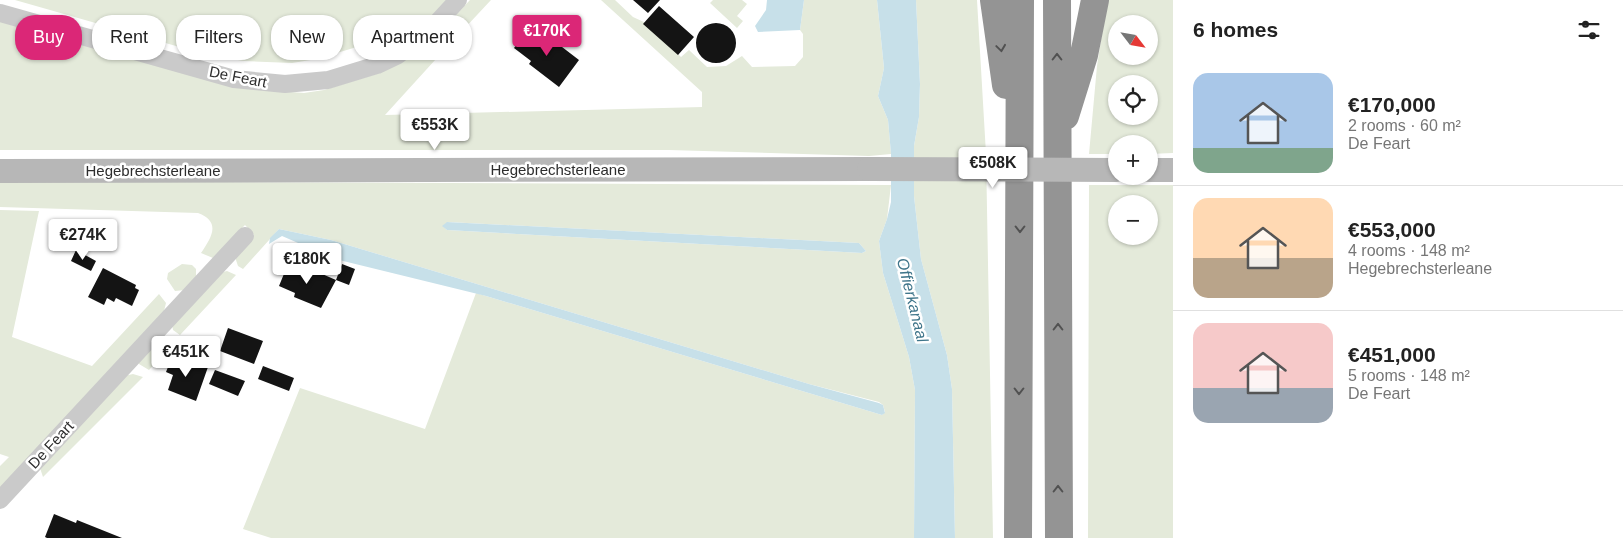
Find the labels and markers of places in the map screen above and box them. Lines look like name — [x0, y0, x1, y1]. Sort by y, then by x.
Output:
pin: €170K — [512, 15, 582, 57]
pin: €553K — [400, 108, 470, 151]
pin: €508K — [958, 146, 1028, 189]
pin: €274K — [48, 218, 118, 261]
pin: €180K — [272, 242, 342, 285]
pin: €451K — [151, 336, 221, 378]

